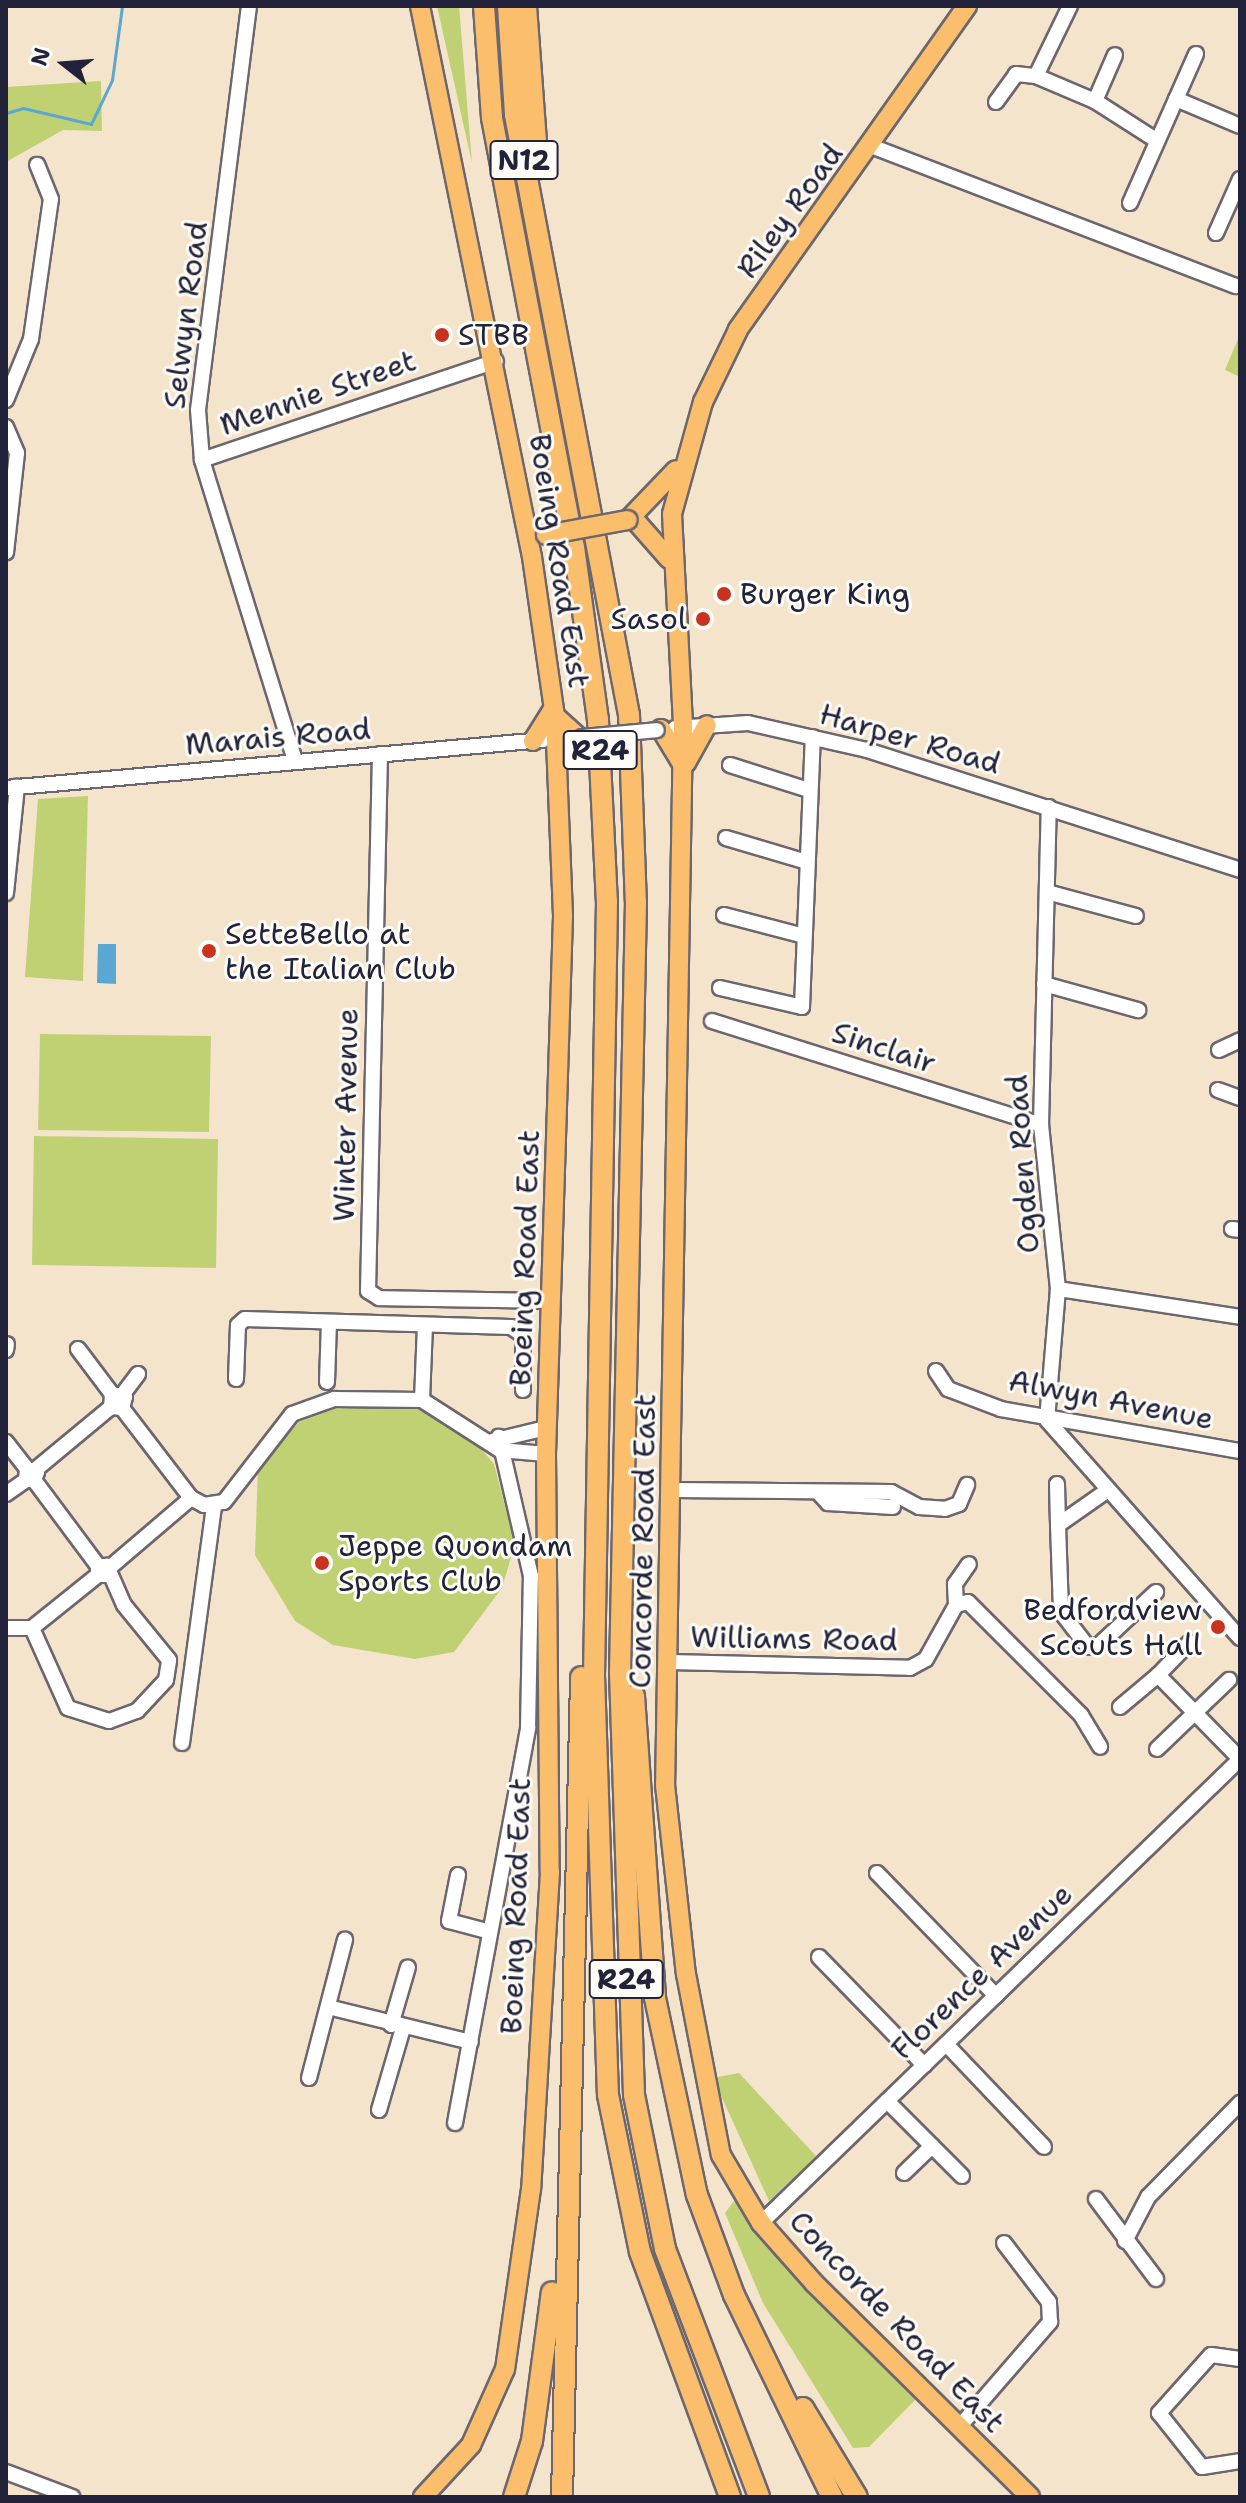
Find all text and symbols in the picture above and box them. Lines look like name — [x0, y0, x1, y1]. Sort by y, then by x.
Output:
north arrow — [24, 24, 104, 104]
text: N — [24, 44, 57, 69]
road number: N12 — [488, 136, 560, 184]
street label: Riley Road — [729, 137, 851, 285]
street label: Selwyn Road — [157, 219, 215, 411]
place label: STBB — [458, 317, 529, 353]
marker: STBB — [433, 326, 451, 344]
street label: Mennie Street — [215, 343, 421, 443]
street label: Boeing Road East — [521, 431, 597, 691]
place label: Burger King — [740, 576, 910, 612]
marker: Burger King — [715, 585, 733, 603]
place label: Sasol — [611, 601, 687, 637]
marker: Sasol — [694, 610, 712, 628]
street label: Harper Road — [815, 696, 1005, 782]
street label: Marais Road — [184, 711, 372, 763]
road number: R24 — [562, 726, 638, 774]
place label: SetteBello at the Italian Club — [225, 916, 456, 986]
marker: SetteBello at the Italian Club — [200, 942, 218, 960]
street label: Winter Avenue — [326, 1008, 366, 1222]
street label: Sinclair — [828, 1014, 940, 1082]
street label: Ogden Road — [999, 1073, 1047, 1255]
street label: Boeing Road East — [503, 1129, 547, 1387]
street label: Alwyn Avenue — [1006, 1363, 1216, 1437]
street label: Concorde Road East — [622, 1393, 664, 1689]
place label: Jeppe Quondam Sports Club — [338, 1528, 572, 1598]
marker: Jeppe Quondam Sports Club — [313, 1554, 331, 1572]
place label: Bedfordview Scouts Hall — [1023, 1592, 1202, 1662]
marker: Bedfordview Scouts Hall — [1209, 1618, 1227, 1636]
street label: Williams Road — [690, 1619, 898, 1659]
street label: Boeing Road East — [494, 1777, 538, 2035]
street label: Florence Avenue — [884, 1876, 1080, 2068]
road number: R24 — [588, 1955, 664, 2003]
street label: Concorde Road East — [782, 2203, 1012, 2441]

